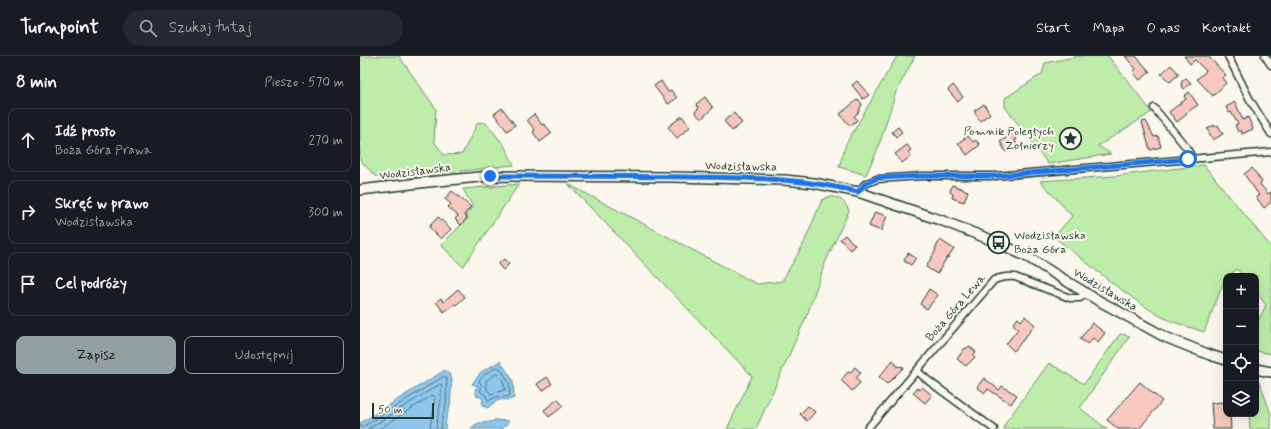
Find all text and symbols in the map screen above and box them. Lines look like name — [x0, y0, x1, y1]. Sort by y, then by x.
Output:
search box — [123, 10, 403, 46]
text: Turnpoint — [20, 15, 99, 40]
icon: search — [137, 17, 159, 39]
text: Szukaj tutaj — [169, 18, 252, 38]
text: Start — [1036, 19, 1071, 37]
text: Mapa — [1093, 19, 1125, 37]
text: O nas — [1147, 19, 1180, 37]
text: Kontakt — [1202, 19, 1251, 37]
text: 8 min — [16, 71, 57, 93]
text: Pieszo · 570 m — [264, 74, 344, 91]
text: Idź prosto — [55, 122, 116, 142]
place label: Pomnik Poległych Żołnierzy — [964, 124, 1054, 154]
place icon: Pomnik Poległych Żołnierzy — [1057, 126, 1083, 152]
icon: ahead — [17, 129, 39, 151]
text: 270 m — [308, 132, 343, 149]
text: Boża Góra Prawa — [55, 142, 152, 159]
route start — [1179, 150, 1197, 168]
street label: Wodzisławska — [705, 158, 777, 176]
street label: Wodzisławska — [378, 160, 452, 184]
route end — [481, 167, 499, 185]
text: Skręć w prawo — [55, 194, 149, 214]
icon: right — [17, 201, 39, 223]
text: 300 m — [308, 204, 343, 221]
text: Wodzisławska — [55, 214, 133, 231]
place label: Wodzisławska Boża Góra — [1014, 228, 1086, 258]
bus stop icon: Wodzisławska Boża Góra — [986, 230, 1012, 256]
street label: Wodzisławska — [1070, 265, 1140, 315]
street label: Boża Góra Lewa — [922, 270, 990, 345]
icon: arrive — [17, 273, 39, 295]
map controls — [1223, 273, 1259, 417]
button: + — [1223, 273, 1259, 309]
text: Cel podróży — [55, 274, 127, 294]
button: − — [1223, 309, 1259, 345]
button: Zapisz — [16, 336, 176, 374]
button: Udostępnij — [184, 336, 344, 374]
button: locate — [1223, 345, 1259, 381]
button: layers — [1223, 381, 1259, 417]
scale bar — [372, 401, 434, 420]
text: 50 m — [378, 403, 403, 417]

